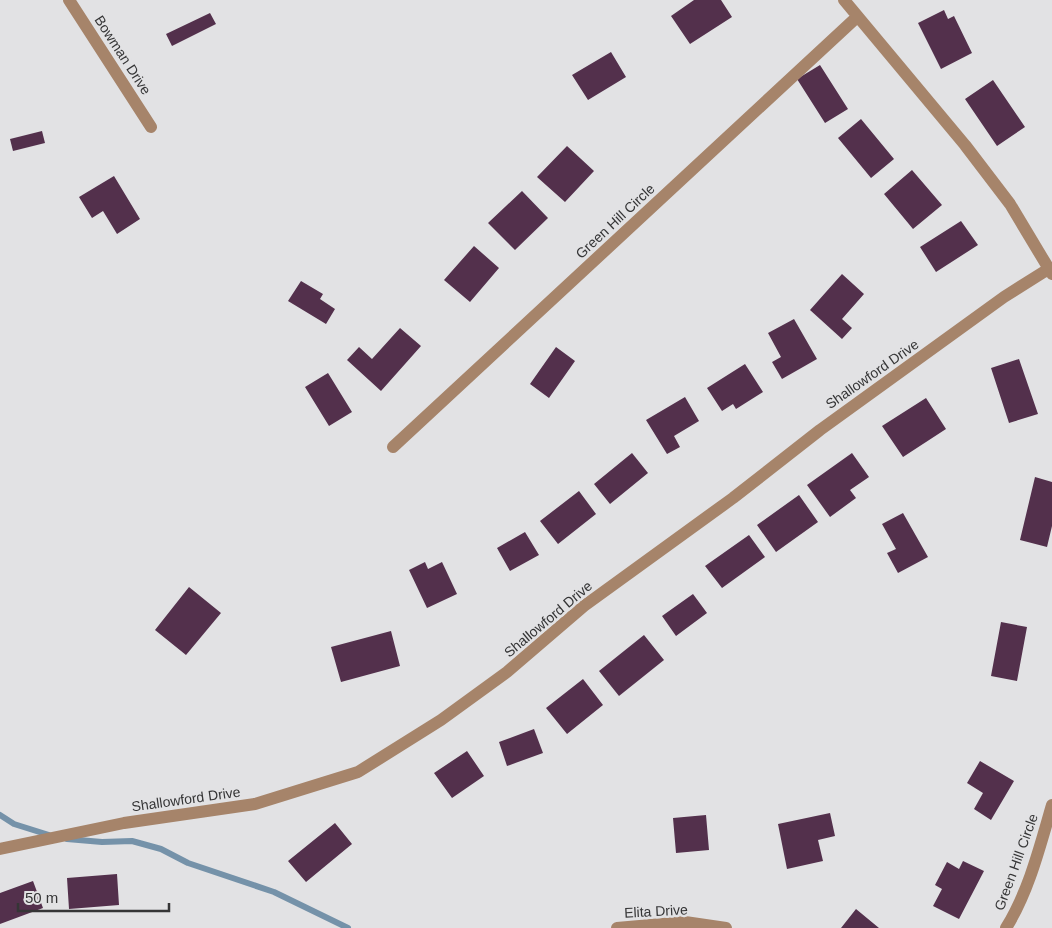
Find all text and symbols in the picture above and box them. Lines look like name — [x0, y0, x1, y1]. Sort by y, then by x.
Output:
street label: Bowman Drive — [92, 12, 155, 98]
street label: Green Hill Circle — [572, 180, 658, 262]
street label: Shallowford Drive — [822, 336, 922, 412]
street label: Shallowford Drive — [501, 577, 595, 660]
street label: Shallowford Drive — [131, 783, 242, 815]
street label: Green Hill Circle — [991, 811, 1041, 913]
scale bar — [18, 880, 169, 912]
text: 50 m — [25, 889, 58, 906]
street label: Elita Drive — [624, 901, 688, 921]

